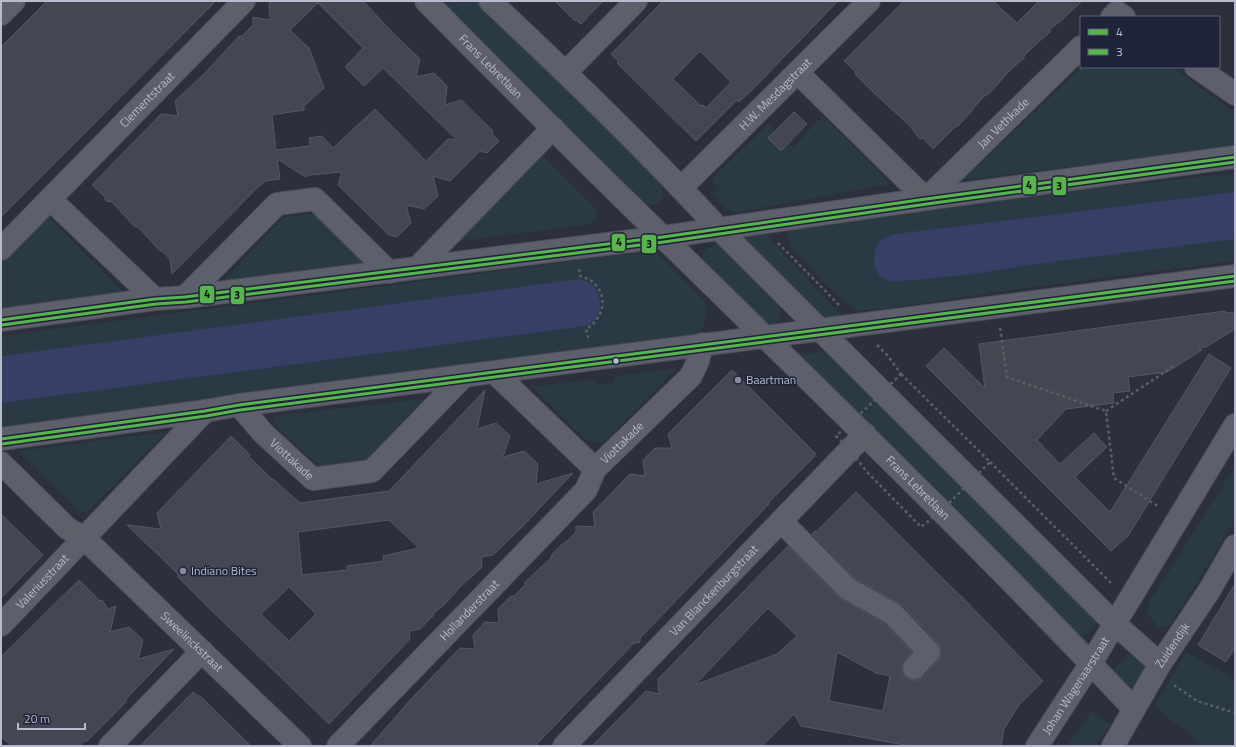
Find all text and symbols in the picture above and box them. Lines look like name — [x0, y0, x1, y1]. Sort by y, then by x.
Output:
legend — [1080, 16, 1220, 68]
text: 4 — [1116, 22, 1123, 41]
street label: Frans Lebretlaan — [455, 29, 528, 103]
text: 3 — [1116, 42, 1123, 61]
street label: H.W. Mesdagstraat — [734, 53, 816, 134]
street label: Clementstraat — [115, 66, 180, 132]
street label: Jan Vethkade — [973, 93, 1033, 153]
line badge: 4 — [1022, 175, 1037, 195]
line badge: 3 — [1052, 176, 1067, 196]
text: 4 — [1026, 177, 1032, 193]
text: 3 — [1056, 178, 1062, 194]
line badge: 4 — [611, 233, 626, 252]
text: 4 — [616, 234, 622, 250]
line badge: 3 — [641, 234, 657, 254]
text: 3 — [646, 236, 652, 252]
line badge: 4 — [199, 285, 215, 304]
text: 4 — [204, 286, 210, 302]
line badge: 3 — [230, 286, 245, 305]
text: 3 — [234, 287, 240, 303]
unlabelled marker — [611, 356, 621, 366]
place label: Baartman — [746, 370, 796, 389]
marker: Baartman — [733, 375, 743, 385]
street label: Viottakade — [596, 417, 648, 468]
street label: Viottakade — [266, 434, 319, 485]
street label: Frans Lebretlaan — [882, 451, 955, 524]
street label: Van Blanckenburgstraat — [665, 540, 763, 640]
street label: Valeriusstraat — [11, 549, 74, 613]
place label: Indiano Bites — [191, 561, 257, 580]
marker: Indiano Bites — [178, 566, 188, 576]
street label: Hollanderstraat — [435, 574, 504, 645]
street label: Sweelinckstraat — [157, 607, 228, 677]
street label: Zuidendijk — [1150, 618, 1195, 671]
street label: Johan Wagenaarstraat — [1037, 632, 1114, 738]
scale bar — [18, 705, 85, 731]
text: 20 m — [24, 709, 50, 728]

